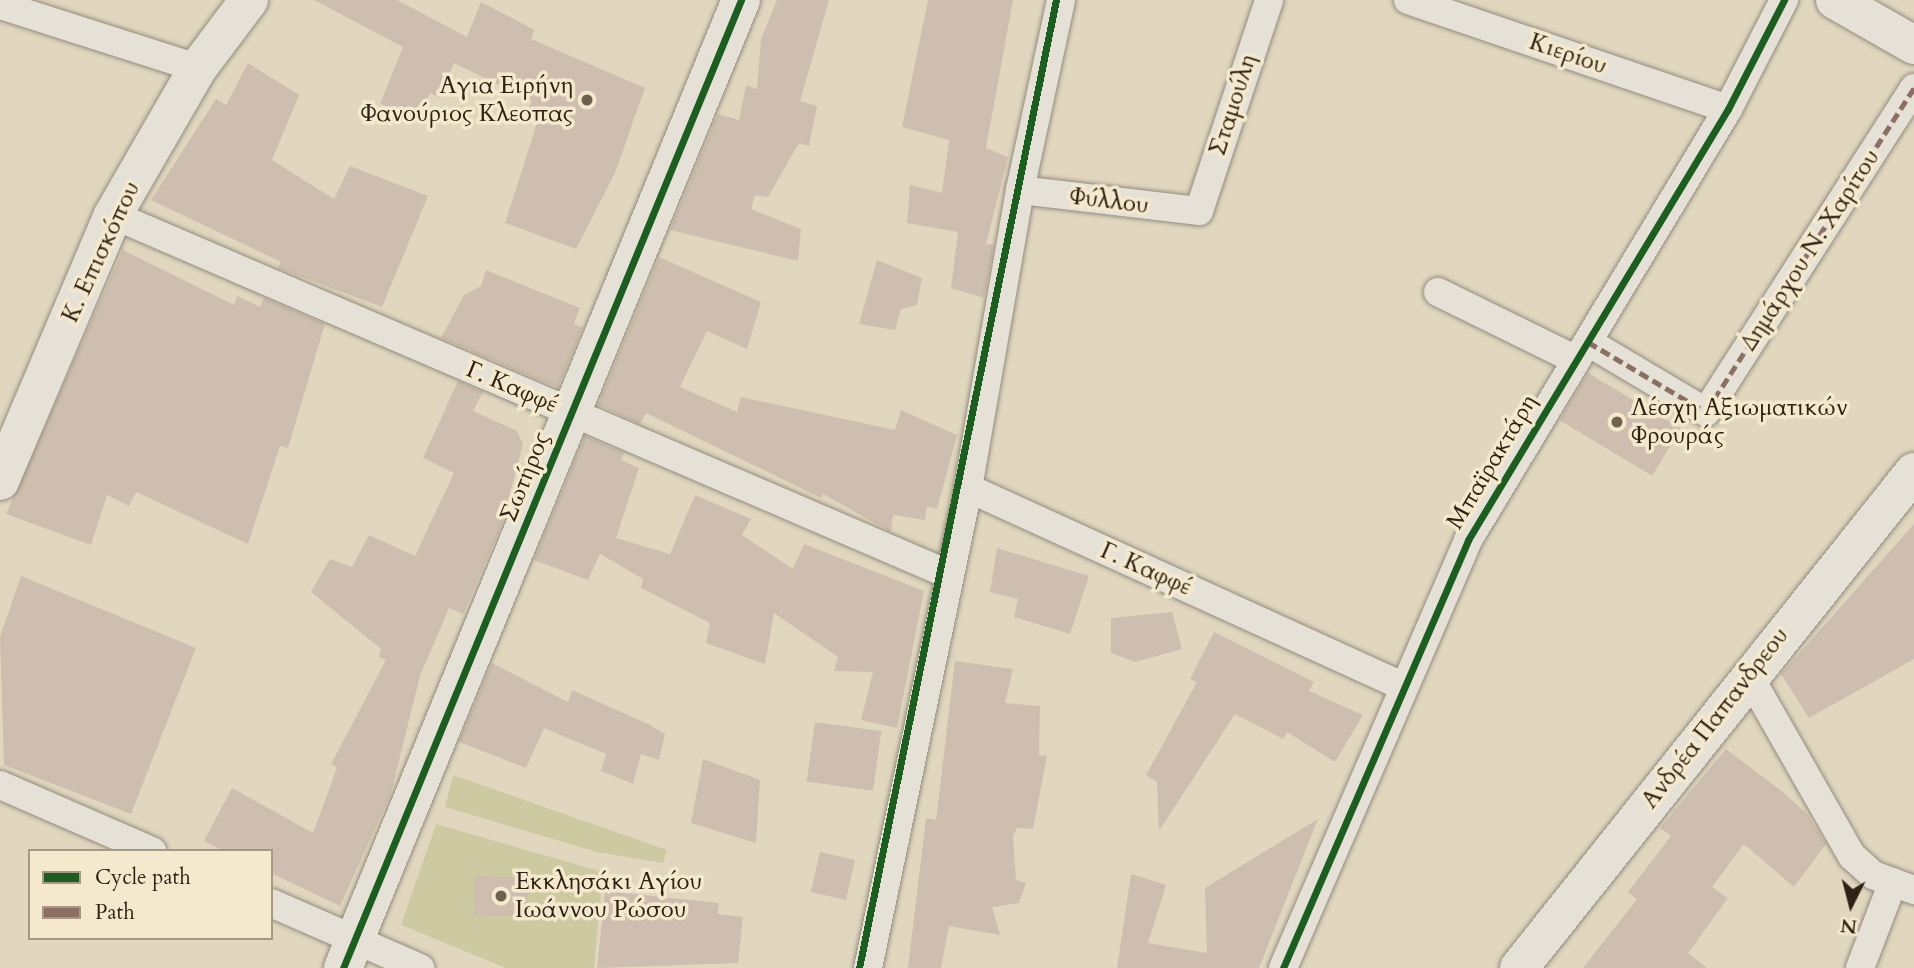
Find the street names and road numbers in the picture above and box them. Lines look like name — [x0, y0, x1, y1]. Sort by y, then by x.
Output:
street label: Κιερίου — [1525, 27, 1611, 81]
street label: Σταμούλη — [1203, 51, 1263, 159]
street label: Δημάρχου Ν. Χαρίτου — [1734, 144, 1886, 356]
street label: Κ. Επισκόπου — [56, 177, 146, 327]
street label: Φύλλου — [1068, 182, 1150, 220]
street label: Γ. Καφφέ — [462, 355, 562, 419]
street label: Μπαϊρακτάρη — [1441, 390, 1543, 534]
street label: Σωτήρος — [494, 428, 556, 526]
street label: Γ. Καφφέ — [1096, 536, 1196, 602]
street label: Ανδρέα Παπανδρεου — [1635, 622, 1795, 814]

